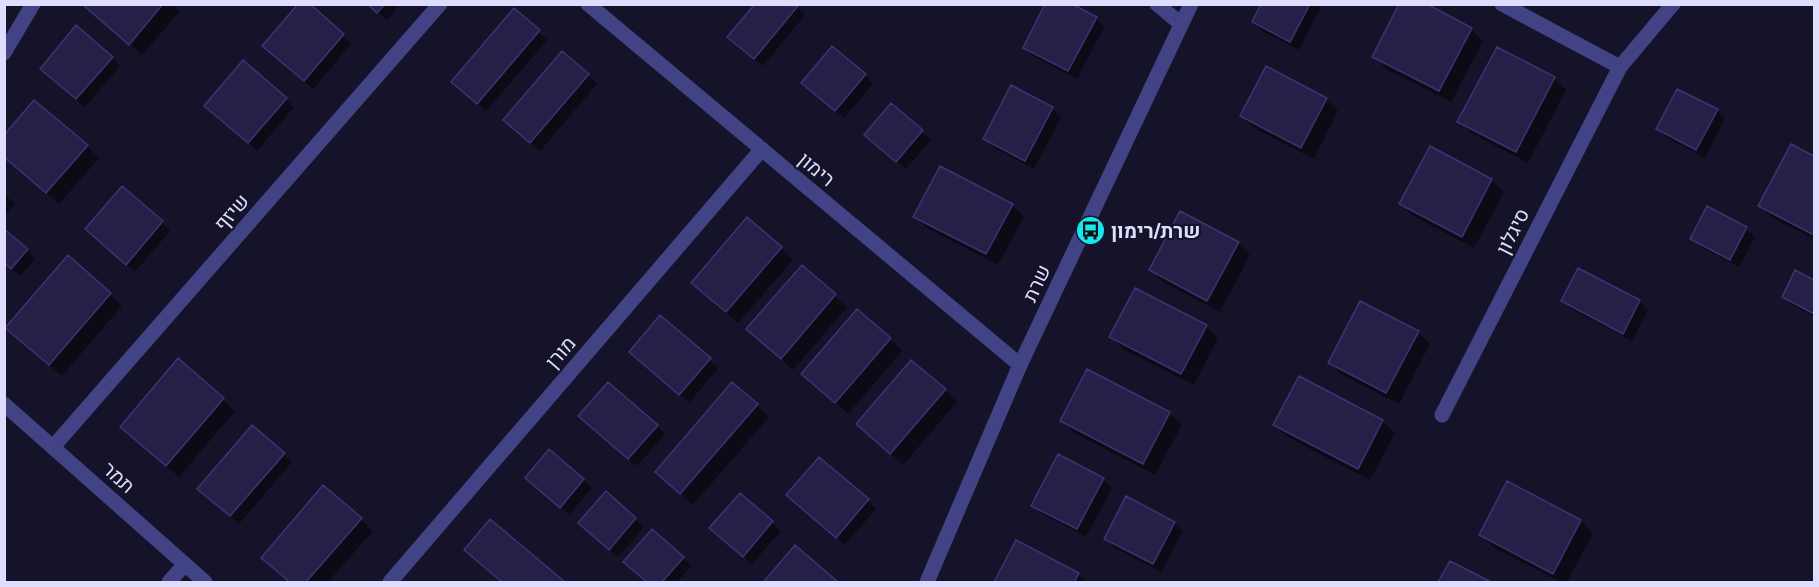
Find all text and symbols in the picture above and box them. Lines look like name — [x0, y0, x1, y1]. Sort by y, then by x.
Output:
street label: רימון — [794, 147, 840, 191]
street label: שיזף — [209, 189, 253, 235]
street label: סיגלון — [1491, 204, 1533, 258]
bus stop icon: שרת/רימון — [1074, 214, 1106, 246]
place label: שרת/רימון — [1111, 219, 1200, 242]
street label: שרת — [1018, 261, 1054, 305]
street label: מורן — [540, 332, 580, 372]
street label: תמר — [98, 457, 140, 497]

